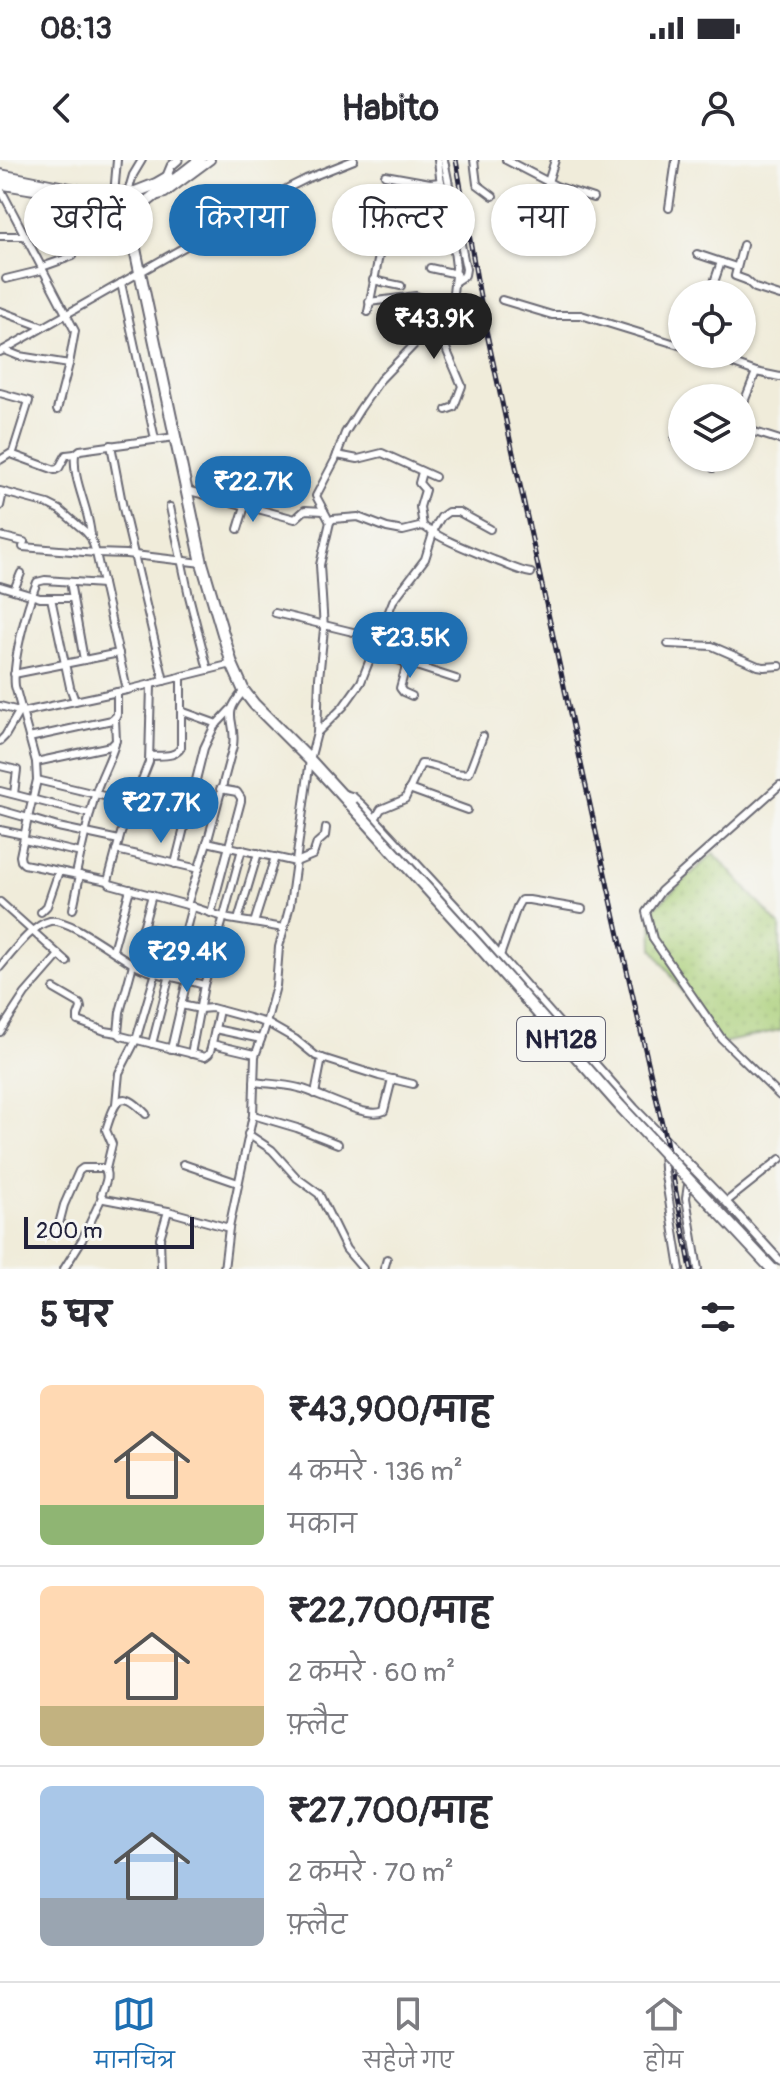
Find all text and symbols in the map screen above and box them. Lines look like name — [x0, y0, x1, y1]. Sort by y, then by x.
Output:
text: 08:13 — [40, 10, 112, 47]
icon: back — [40, 86, 84, 130]
text: Habito — [341, 86, 439, 131]
icon: person — [696, 86, 740, 130]
chip: खरीदें — [24, 184, 153, 256]
chip: किराया — [169, 184, 316, 256]
chip: फ़िल्टर — [332, 184, 475, 256]
chip: नया — [491, 184, 596, 256]
map controls — [668, 280, 756, 472]
button: locate — [668, 280, 756, 368]
pin: ₹43.9K — [369, 293, 499, 361]
text: ₹43.9K — [394, 303, 474, 335]
button: layers — [668, 384, 756, 472]
pin: ₹22.7K — [188, 456, 318, 524]
text: ₹22.7K — [213, 466, 293, 498]
pin: ₹23.5K — [345, 612, 475, 680]
text: ₹23.5K — [370, 622, 450, 654]
pin: ₹27.7K — [96, 777, 226, 845]
text: ₹27.7K — [121, 787, 201, 819]
pin: ₹29.4K — [122, 926, 252, 994]
text: ₹29.4K — [147, 936, 227, 968]
road number: NH128 — [517, 1017, 605, 1061]
scale bar — [24, 1213, 194, 1249]
text: 200 m — [36, 1217, 103, 1245]
text: 5 घर — [40, 1294, 111, 1337]
icon: filters — [696, 1295, 740, 1339]
text: ₹43,900/माह — [288, 1389, 492, 1432]
icon: home — [104, 1417, 200, 1513]
text: 4 कमरे · 136 m² — [288, 1456, 463, 1488]
text: मकान — [288, 1509, 357, 1541]
text: ₹22,700/माह — [288, 1590, 491, 1633]
icon: home — [104, 1618, 200, 1714]
text: 2 कमरे · 60 m² — [288, 1657, 455, 1689]
text: फ़्लैट — [288, 1710, 347, 1742]
text: ₹27,700/माह — [288, 1790, 490, 1833]
icon: home — [104, 1818, 200, 1914]
text: 2 कमरे · 70 m² — [288, 1857, 454, 1889]
text: फ़्लैट — [288, 1910, 347, 1942]
tab: मानचित्र — [94, 1992, 175, 2085]
tab: सहेजे गए — [363, 1992, 454, 2085]
tab: होम — [642, 1992, 686, 2085]

